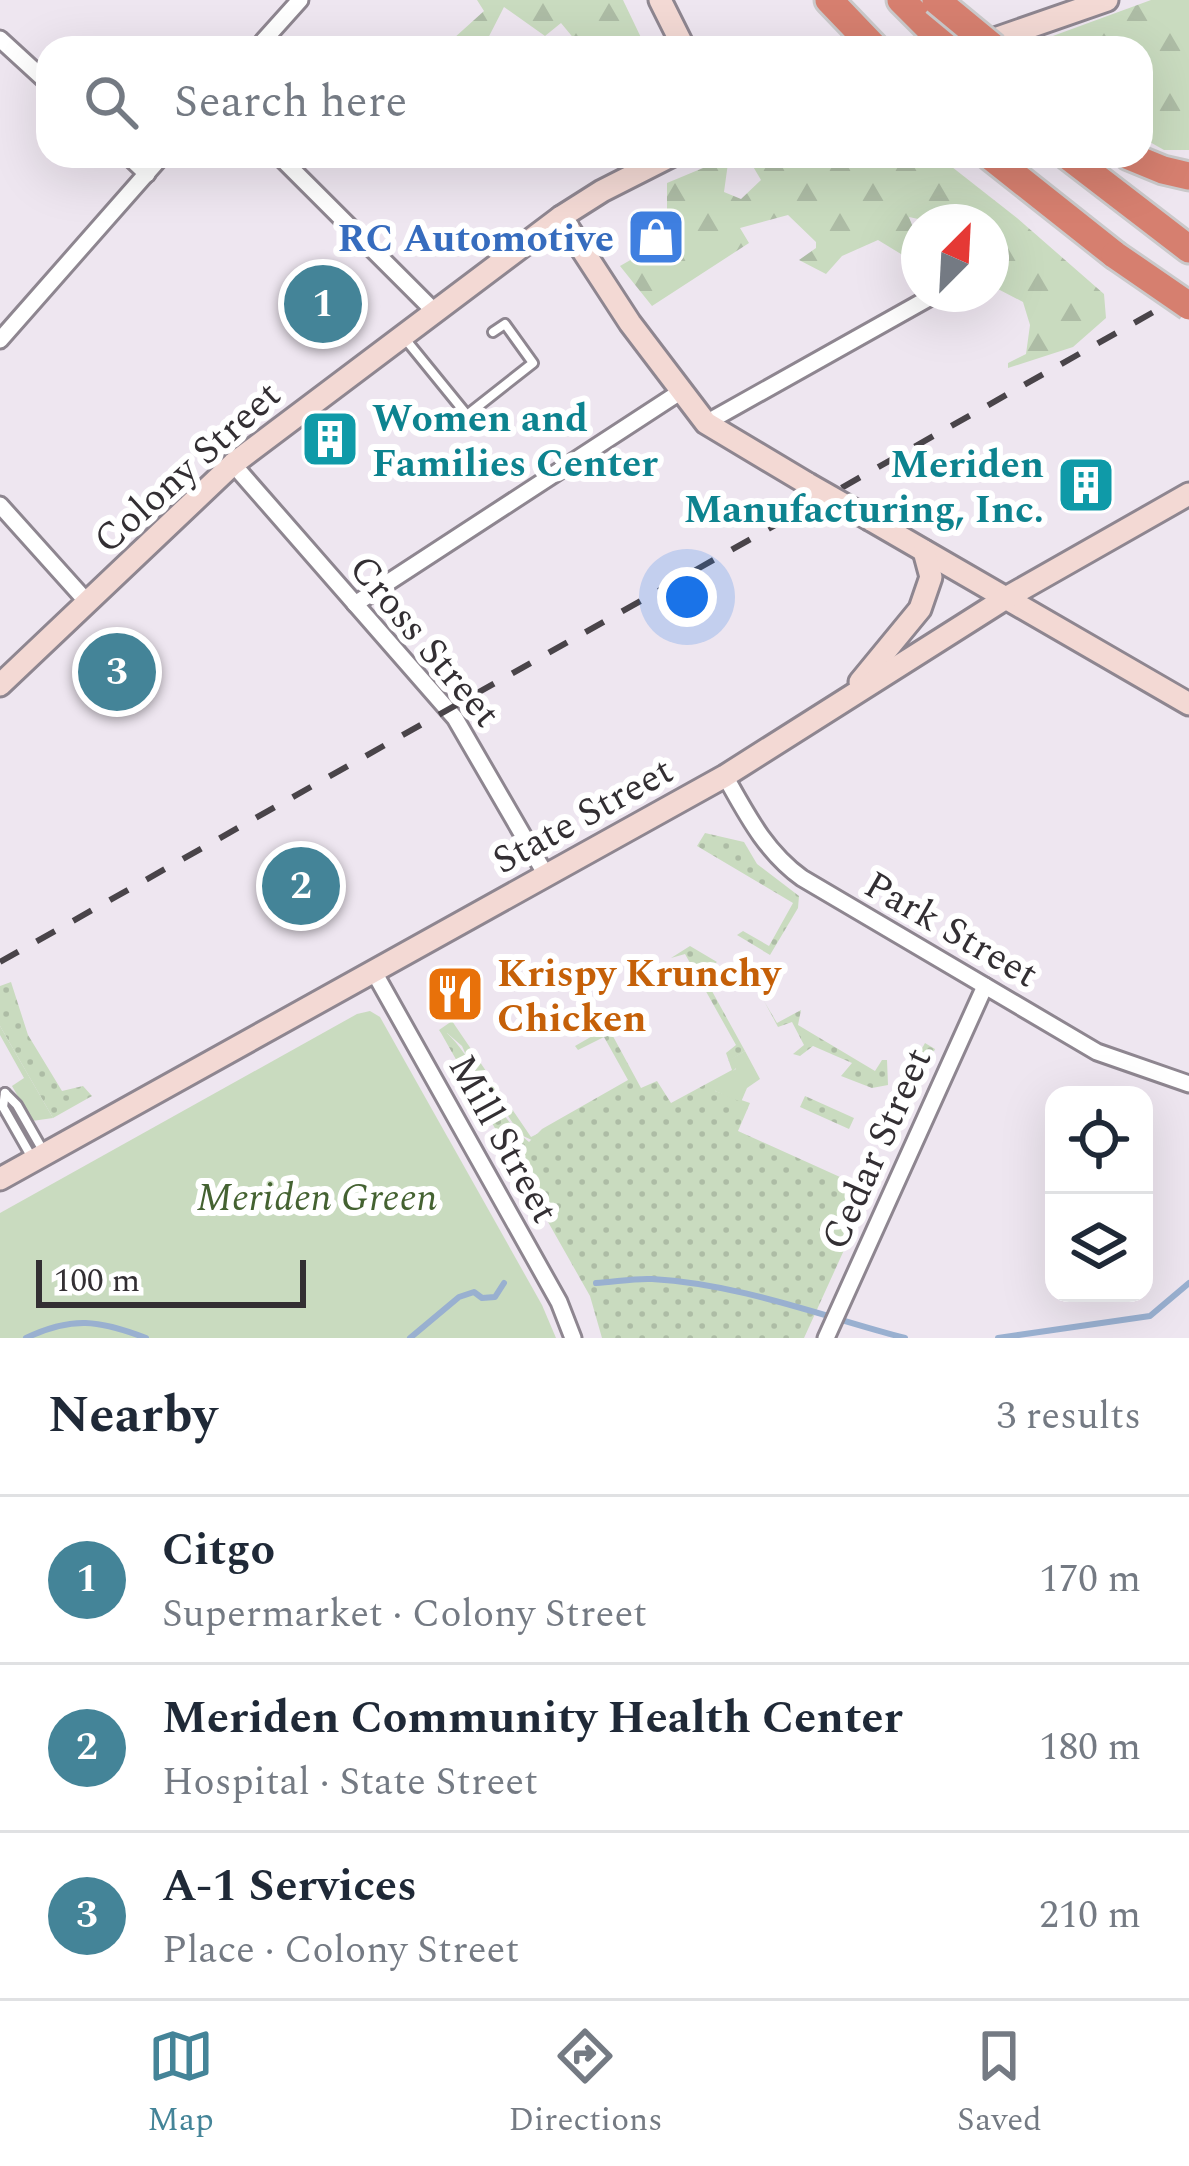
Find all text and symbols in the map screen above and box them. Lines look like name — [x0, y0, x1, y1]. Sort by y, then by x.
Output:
search box — [36, 36, 1153, 168]
text: Search here — [174, 68, 407, 137]
icon: search — [78, 69, 144, 135]
north arrow — [901, 204, 1009, 312]
shop icon: RC Automotive — [625, 206, 687, 268]
place label: RC Automotive — [337, 210, 614, 269]
pin: 1 — [284, 259, 362, 349]
street label: Colony Street — [81, 367, 295, 568]
place label: Women and Families Center — [372, 390, 658, 494]
building icon: Women and Families Center — [299, 408, 361, 470]
place label: Meriden Manufacturing, Inc. — [683, 436, 1044, 540]
building icon: Meriden Manufacturing, Inc. — [1055, 454, 1117, 516]
street label: Cross Street — [334, 542, 514, 741]
your location — [657, 567, 717, 627]
pin: 3 — [78, 627, 156, 717]
street label: State Street — [482, 742, 684, 890]
pin: 2 — [262, 841, 340, 931]
street label: Park Street — [853, 856, 1049, 1004]
place label: Krispy Krunchy Chicken — [497, 945, 782, 1049]
restaurant icon: Krispy Krunchy Chicken — [424, 963, 486, 1025]
street label: Cedar Street — [806, 1039, 948, 1260]
street label: Mill Street — [432, 1044, 573, 1234]
map controls — [1045, 1086, 1153, 1302]
button: locate — [1045, 1086, 1153, 1194]
park label: Meriden Green — [197, 1169, 437, 1228]
button: layers — [1045, 1194, 1153, 1302]
scale bar — [36, 1254, 306, 1307]
text: 100 m — [54, 1256, 140, 1306]
text: Nearby — [48, 1377, 217, 1455]
text: 3 results — [997, 1387, 1141, 1446]
text: Citgo — [162, 1516, 275, 1585]
text: 1 — [76, 1550, 98, 1609]
text: 170 m — [1039, 1550, 1141, 1609]
text: Supermarket · Colony Street — [162, 1585, 647, 1644]
text: Meriden Community Health Center — [162, 1684, 903, 1753]
text: 2 — [76, 1718, 98, 1777]
text: 180 m — [1039, 1718, 1141, 1777]
text: Hospital · State Street — [162, 1753, 538, 1812]
text: A-1 Services — [162, 1852, 417, 1921]
text: 3 — [76, 1886, 98, 1945]
text: 210 m — [1039, 1886, 1141, 1945]
text: Place · Colony Street — [162, 1921, 519, 1980]
tab: Map — [147, 2023, 214, 2145]
tab: Directions — [508, 2023, 662, 2145]
tab: Saved — [957, 2023, 1042, 2145]

